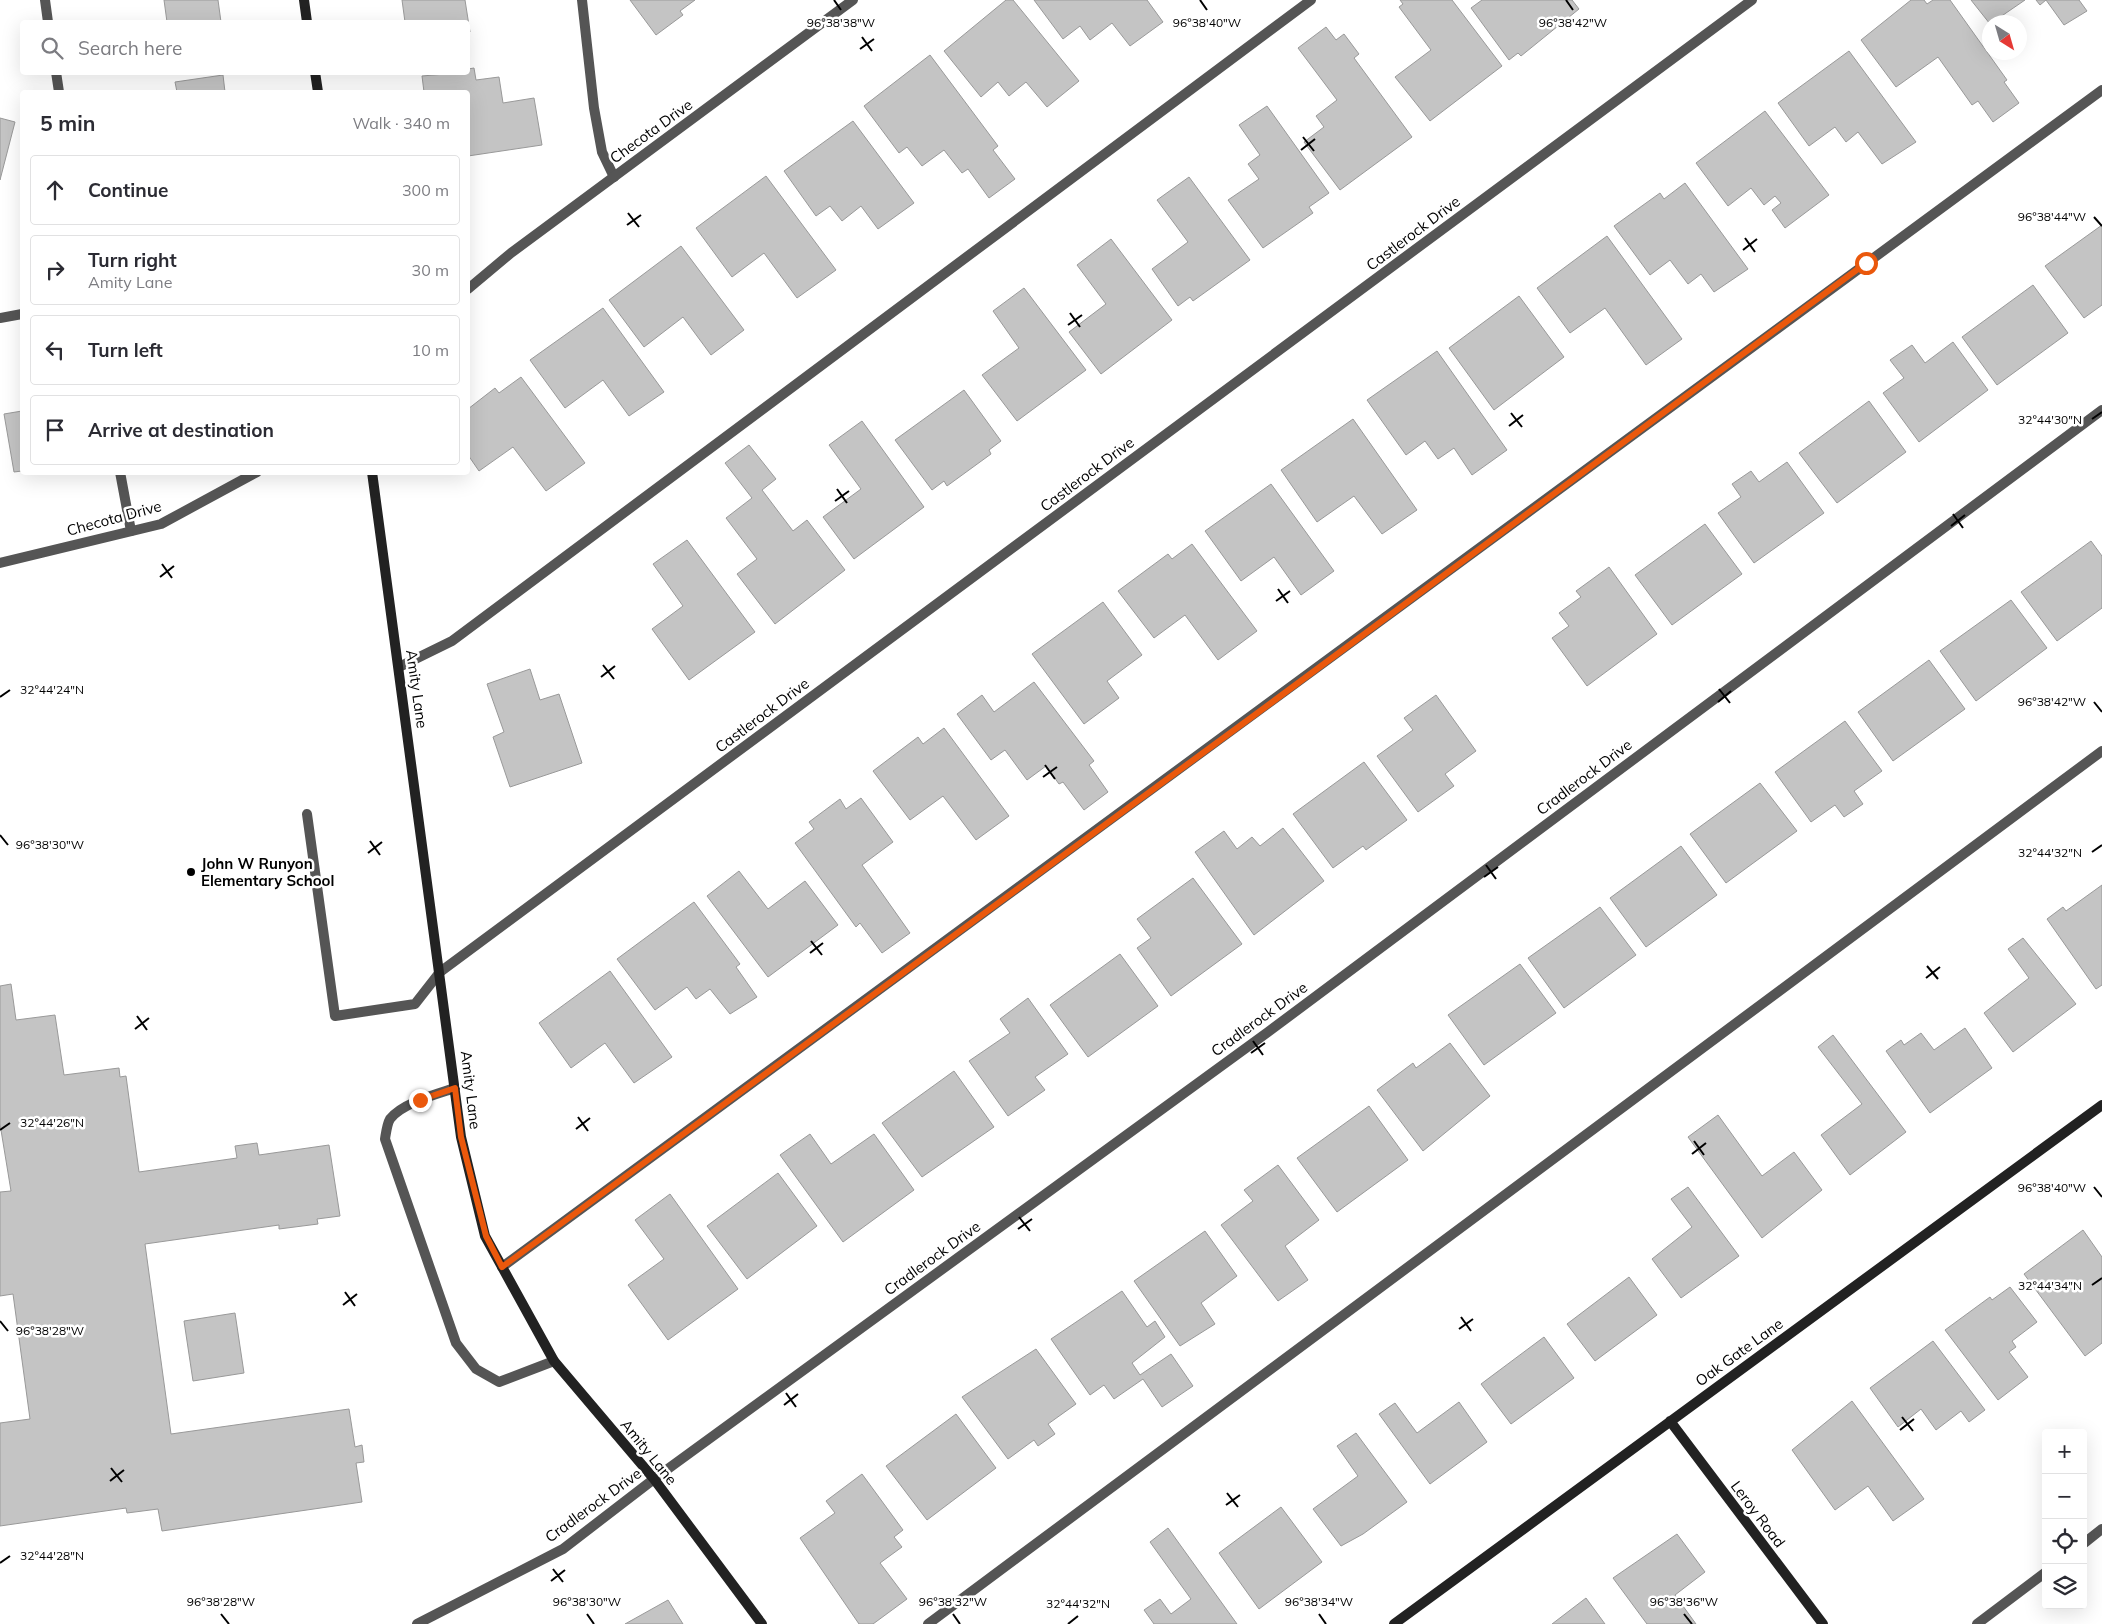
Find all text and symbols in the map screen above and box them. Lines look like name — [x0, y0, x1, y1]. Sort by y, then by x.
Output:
text: 96°38'38"W — [807, 15, 875, 30]
text: 96°38'40"W — [1173, 15, 1241, 30]
text: 96°38'42"W — [1539, 15, 1607, 30]
north arrow — [1982, 15, 2027, 60]
search box — [20, 20, 470, 75]
icon: search — [38, 34, 66, 62]
text: Search here — [78, 36, 182, 60]
street label: Checota Drive — [606, 95, 696, 167]
text: 5 min — [40, 110, 95, 136]
text: Walk · 340 m — [352, 113, 450, 133]
icon: ahead — [41, 176, 69, 204]
text: Continue — [88, 178, 168, 202]
text: 300 m — [402, 180, 449, 200]
street label: Castlerock Drive — [1362, 192, 1464, 274]
text: 96°38'44"W — [2018, 209, 2086, 224]
text: Turn right — [88, 248, 177, 272]
route start — [1855, 252, 1878, 275]
icon: right — [41, 256, 69, 284]
text: 30 m — [412, 260, 449, 280]
text: Amity Lane — [88, 272, 172, 292]
icon: left — [41, 336, 69, 364]
text: Turn left — [88, 338, 163, 362]
text: 10 m — [412, 340, 449, 360]
text: 32°44'30"N — [2018, 412, 2082, 427]
icon: arrive — [41, 416, 69, 444]
text: Arrive at destination — [88, 418, 274, 442]
street label: Castlerock Drive — [1036, 433, 1138, 515]
street label: Checota Drive — [65, 496, 163, 540]
street label: Amity Lane — [402, 649, 432, 729]
street label: Castlerock Drive — [711, 674, 813, 756]
text: 32°44'24"N — [20, 682, 84, 697]
text: 96°38'42"W — [2018, 694, 2086, 709]
street label: Cradlerock Drive — [1533, 735, 1635, 819]
text: 96°38'30"W — [16, 837, 84, 852]
text: 32°44'32"N — [2018, 845, 2082, 860]
place label: John W Runyon Elementary School — [201, 854, 334, 890]
marker: John W Runyon Elementary School — [185, 866, 197, 878]
street label: Cradlerock Drive — [1207, 978, 1311, 1060]
street label: Amity Lane — [457, 1050, 485, 1130]
route end — [409, 1089, 432, 1112]
text: 32°44'26"N — [20, 1115, 84, 1130]
text: 96°38'40"W — [2018, 1180, 2086, 1195]
street label: Cradlerock Drive — [880, 1217, 984, 1299]
text: 32°44'34"N — [2018, 1278, 2082, 1293]
street label: Oak Gate Lane — [1692, 1314, 1786, 1390]
text: 96°38'28"W — [16, 1323, 84, 1338]
street label: Amity Lane — [617, 1415, 681, 1489]
map controls — [2042, 1429, 2087, 1609]
button: + — [2042, 1429, 2087, 1474]
street label: Cradlerock Drive — [541, 1464, 645, 1546]
button: − — [2042, 1474, 2087, 1519]
street label: Leroy Road — [1727, 1477, 1789, 1551]
button: locate — [2042, 1519, 2087, 1564]
text: 32°44'28"N — [20, 1548, 84, 1563]
button: layers — [2042, 1564, 2087, 1609]
text: 96°38'28"W — [187, 1594, 255, 1609]
text: 96°38'30"W — [553, 1594, 621, 1609]
text: 96°38'32"W — [919, 1594, 987, 1609]
text: 96°38'34"W — [1285, 1594, 1353, 1609]
text: 96°38'36"W — [1650, 1594, 1718, 1609]
text: 32°44'32"N — [1046, 1596, 1110, 1611]

